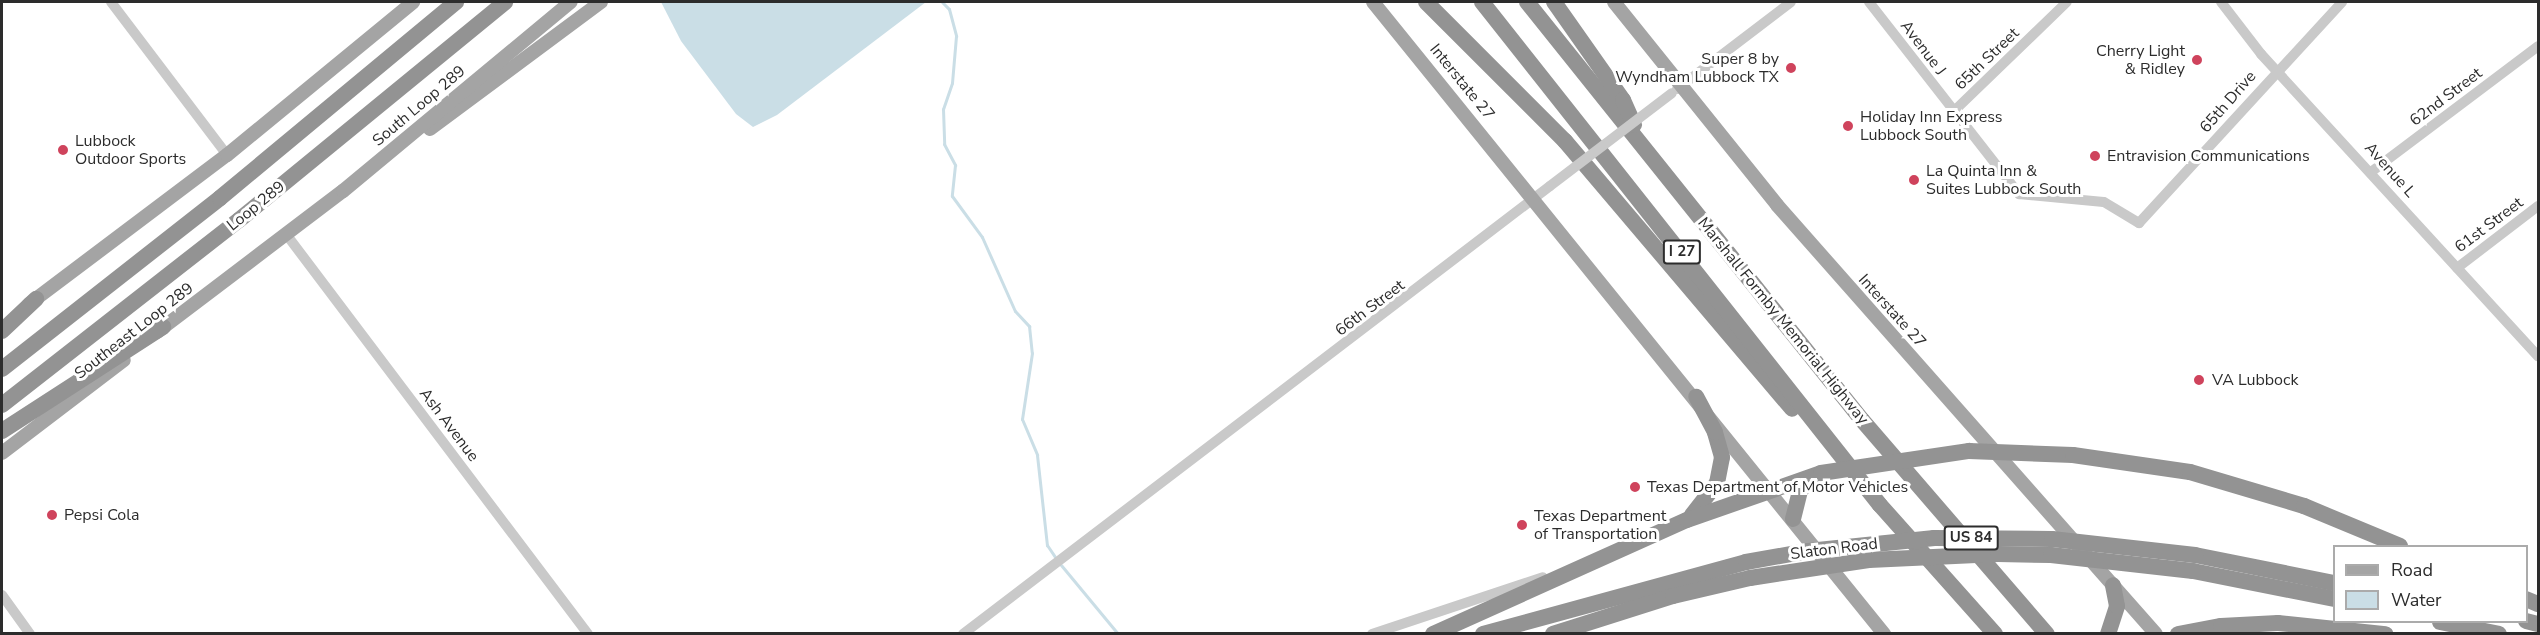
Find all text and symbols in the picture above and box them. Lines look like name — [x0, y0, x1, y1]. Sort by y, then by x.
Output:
street label: Avenue J — [1896, 17, 1950, 79]
street label: 65th Street — [1951, 24, 2023, 94]
street label: Interstate 27 — [1426, 40, 1498, 124]
place label: Cherry Light & Ridley — [2096, 41, 2185, 79]
place label: Super 8 by Wyndham Lubbock TX — [1615, 49, 1779, 87]
marker: Cherry Light & Ridley — [2190, 53, 2204, 67]
marker: Super 8 by Wyndham Lubbock TX — [1784, 61, 1798, 75]
street label: South Loop 289 — [369, 62, 469, 150]
street label: 62nd Street — [2406, 64, 2486, 130]
street label: 65th Drive — [2196, 67, 2260, 137]
place label: Holiday Inn Express Lubbock South — [1860, 107, 2003, 145]
marker: Holiday Inn Express Lubbock South — [1841, 119, 1855, 133]
place label: Lubbock Outdoor Sports — [75, 131, 186, 169]
street label: Avenue L — [2360, 139, 2420, 201]
marker: Lubbock Outdoor Sports — [56, 143, 70, 157]
place label: Entravision Communications — [2107, 146, 2310, 166]
marker: Entravision Communications — [2088, 149, 2102, 163]
place label: La Quinta Inn & Suites Lubbock South — [1926, 161, 2081, 199]
marker: La Quinta Inn & Suites Lubbock South — [1907, 173, 1921, 187]
street label: Loop 289 — [223, 177, 289, 235]
street label: 61st Street — [2451, 193, 2527, 257]
street label: Marshall Formby Memorial Highway — [1693, 214, 1873, 428]
road number: I 27 — [1662, 240, 1702, 264]
street label: Interstate 27 — [1854, 270, 1930, 352]
street label: 66th Street — [1332, 276, 1408, 340]
street label: Southeast Loop 289 — [71, 279, 197, 383]
place label: VA Lubbock — [2212, 370, 2298, 390]
marker: VA Lubbock — [2190, 371, 2208, 389]
street label: Ash Avenue — [415, 385, 483, 465]
place label: Texas Department of Motor Vehicles — [1647, 477, 1908, 497]
marker: Texas Department of Motor Vehicles — [1628, 480, 1642, 494]
place label: Pepsi Cola — [64, 505, 139, 525]
place label: Texas Department of Transportation — [1534, 506, 1666, 544]
marker: Pepsi Cola — [45, 508, 59, 522]
marker: Texas Department of Transportation — [1515, 518, 1529, 532]
road number: US 84 — [1942, 526, 2000, 550]
street label: Slaton Road — [1789, 534, 1879, 564]
legend — [2333, 545, 2528, 623]
text: Road — [2391, 558, 2433, 582]
text: Water — [2391, 588, 2442, 612]

